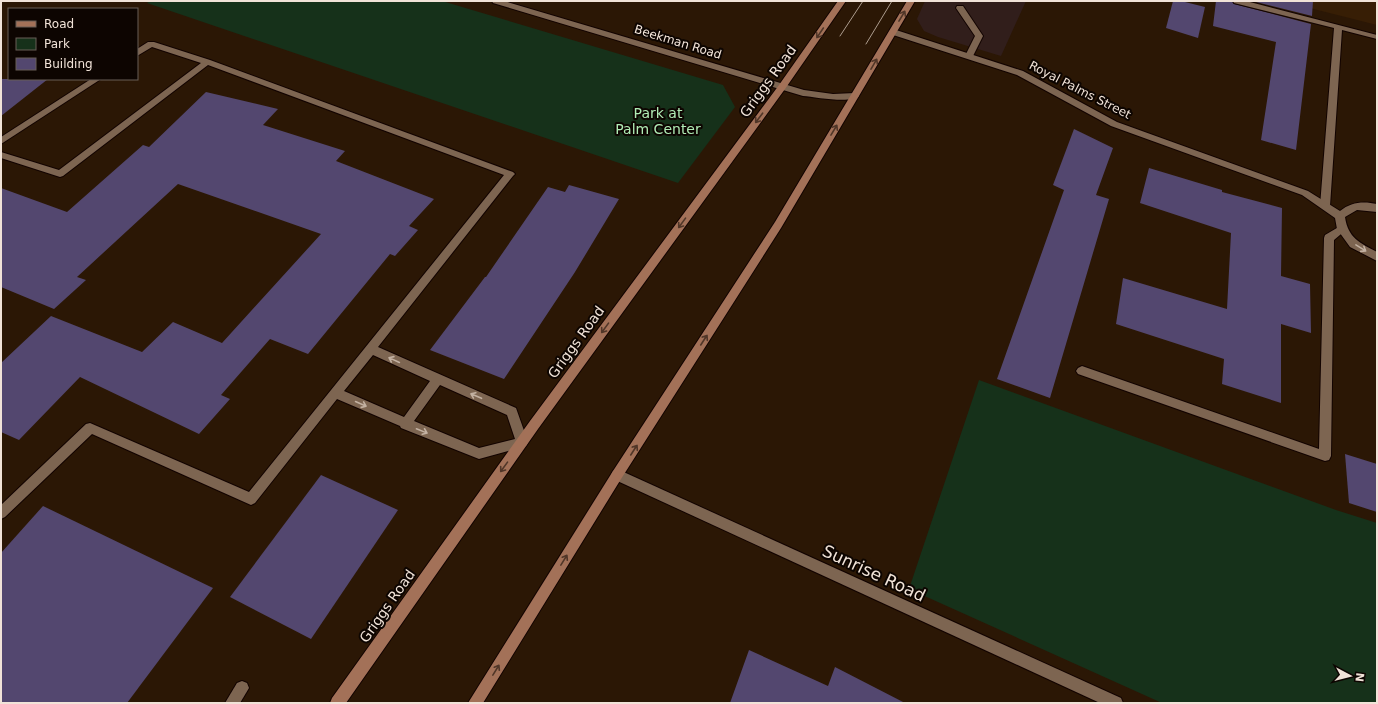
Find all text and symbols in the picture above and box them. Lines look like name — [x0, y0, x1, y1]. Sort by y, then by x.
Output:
legend — [8, 8, 138, 80]
one-way arrow — [898, 10, 906, 22]
text: Road — [44, 17, 74, 31]
street label: Beekman Road — [633, 22, 723, 62]
one-way arrow — [816, 28, 824, 39]
text: Park — [44, 37, 70, 51]
street label: Griggs Road — [737, 42, 799, 120]
text: Building — [44, 57, 93, 71]
one-way arrow — [870, 58, 878, 70]
street label: Royal Palms Street — [1027, 58, 1133, 122]
park label: Park at Palm Center — [615, 105, 701, 137]
one-way arrow — [755, 113, 763, 124]
one-way arrow — [831, 124, 839, 136]
one-way arrow — [678, 217, 686, 228]
one-way arrow — [1355, 244, 1366, 252]
street label: Griggs Road — [545, 303, 607, 381]
one-way arrow — [601, 322, 609, 333]
one-way arrow — [700, 335, 708, 346]
one-way arrow — [389, 356, 401, 363]
one-way arrow — [470, 392, 482, 400]
one-way arrow — [355, 401, 367, 409]
one-way arrow — [416, 427, 428, 435]
one-way arrow — [630, 445, 638, 456]
one-way arrow — [500, 461, 508, 472]
street label: Sunrise Road — [819, 540, 929, 606]
one-way arrow — [561, 554, 569, 566]
street label: Griggs Road — [356, 567, 418, 645]
north arrow — [1330, 656, 1370, 696]
one-way arrow — [492, 664, 500, 676]
text: N — [1352, 672, 1366, 683]

